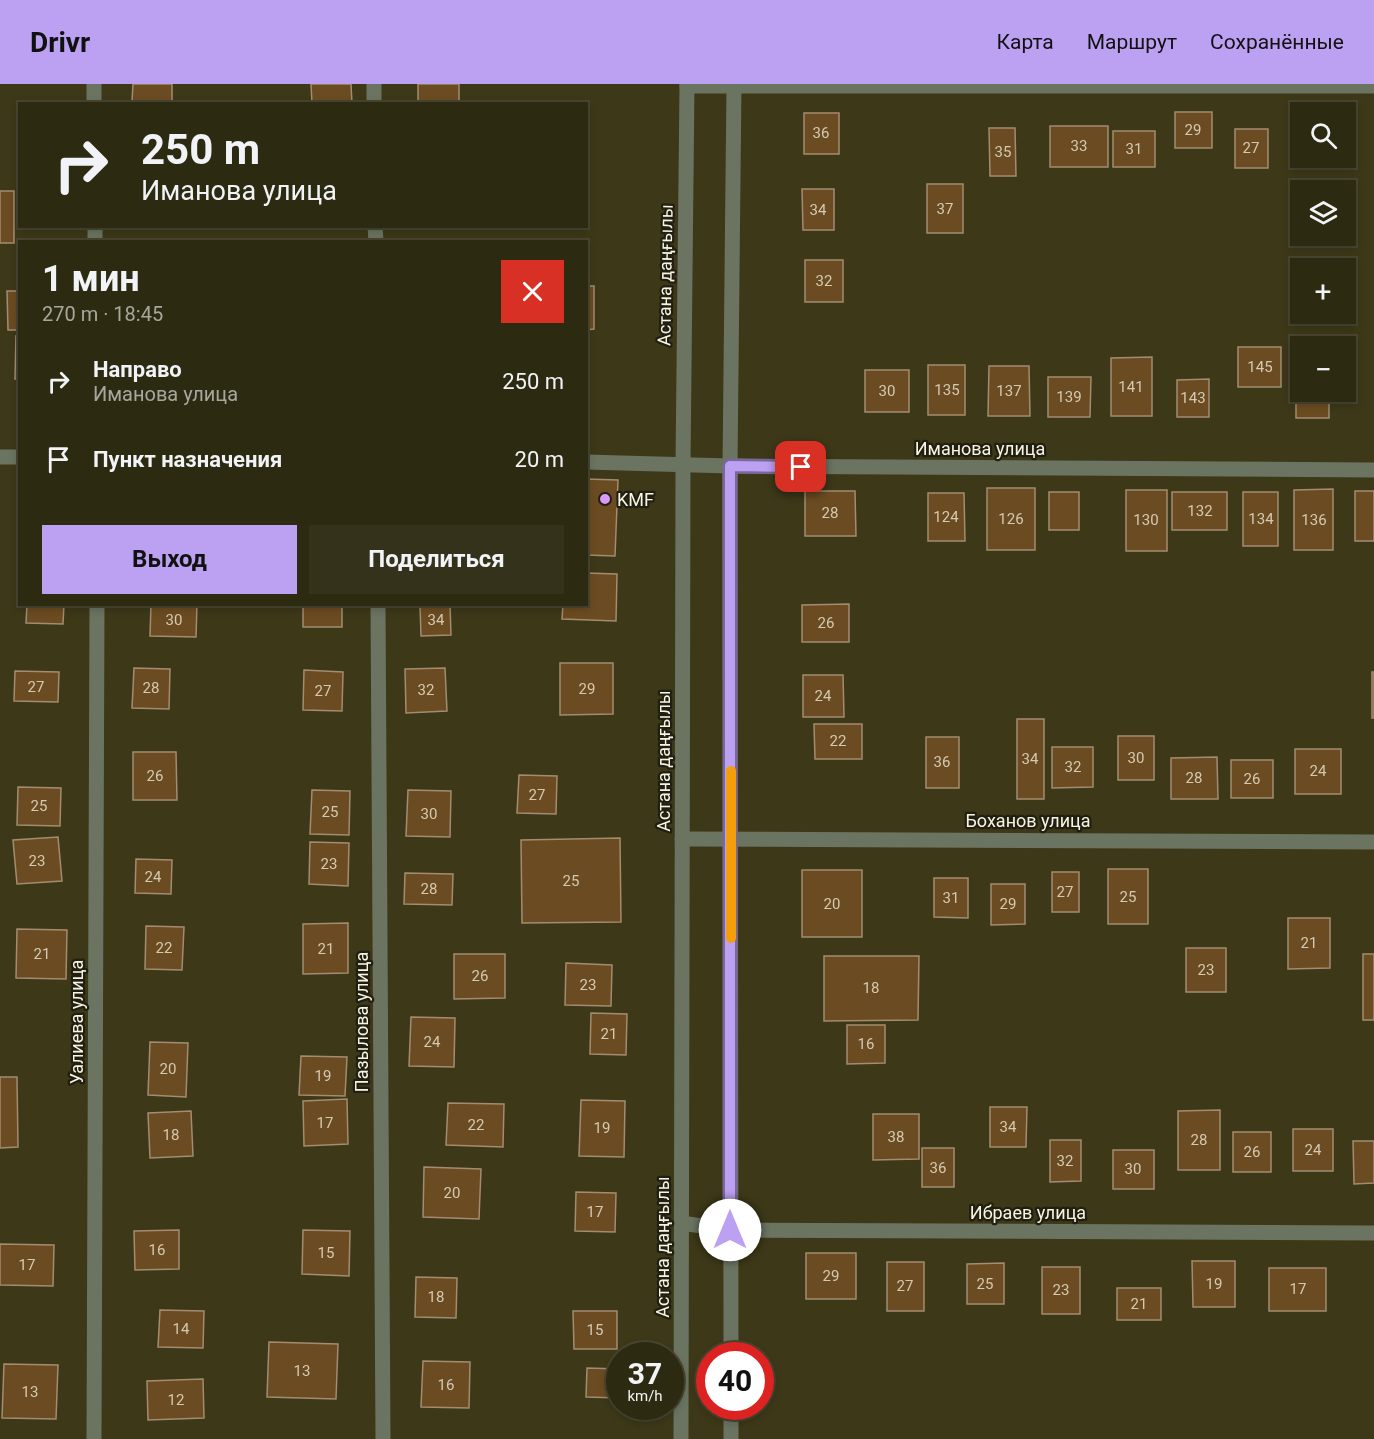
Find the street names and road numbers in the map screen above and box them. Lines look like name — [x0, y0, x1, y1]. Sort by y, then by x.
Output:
street label: Астана даңғылы — [653, 204, 677, 346]
street label: Иманова улица — [915, 438, 1045, 459]
street label: Астана даңғылы — [653, 690, 674, 832]
street label: Боханов улица — [966, 810, 1090, 831]
street label: Пазылова улица — [351, 952, 372, 1092]
street label: Уалиева улица — [66, 960, 87, 1084]
street label: Астана даңғылы — [652, 1176, 673, 1318]
street label: Ибраев улица — [970, 1202, 1086, 1223]

